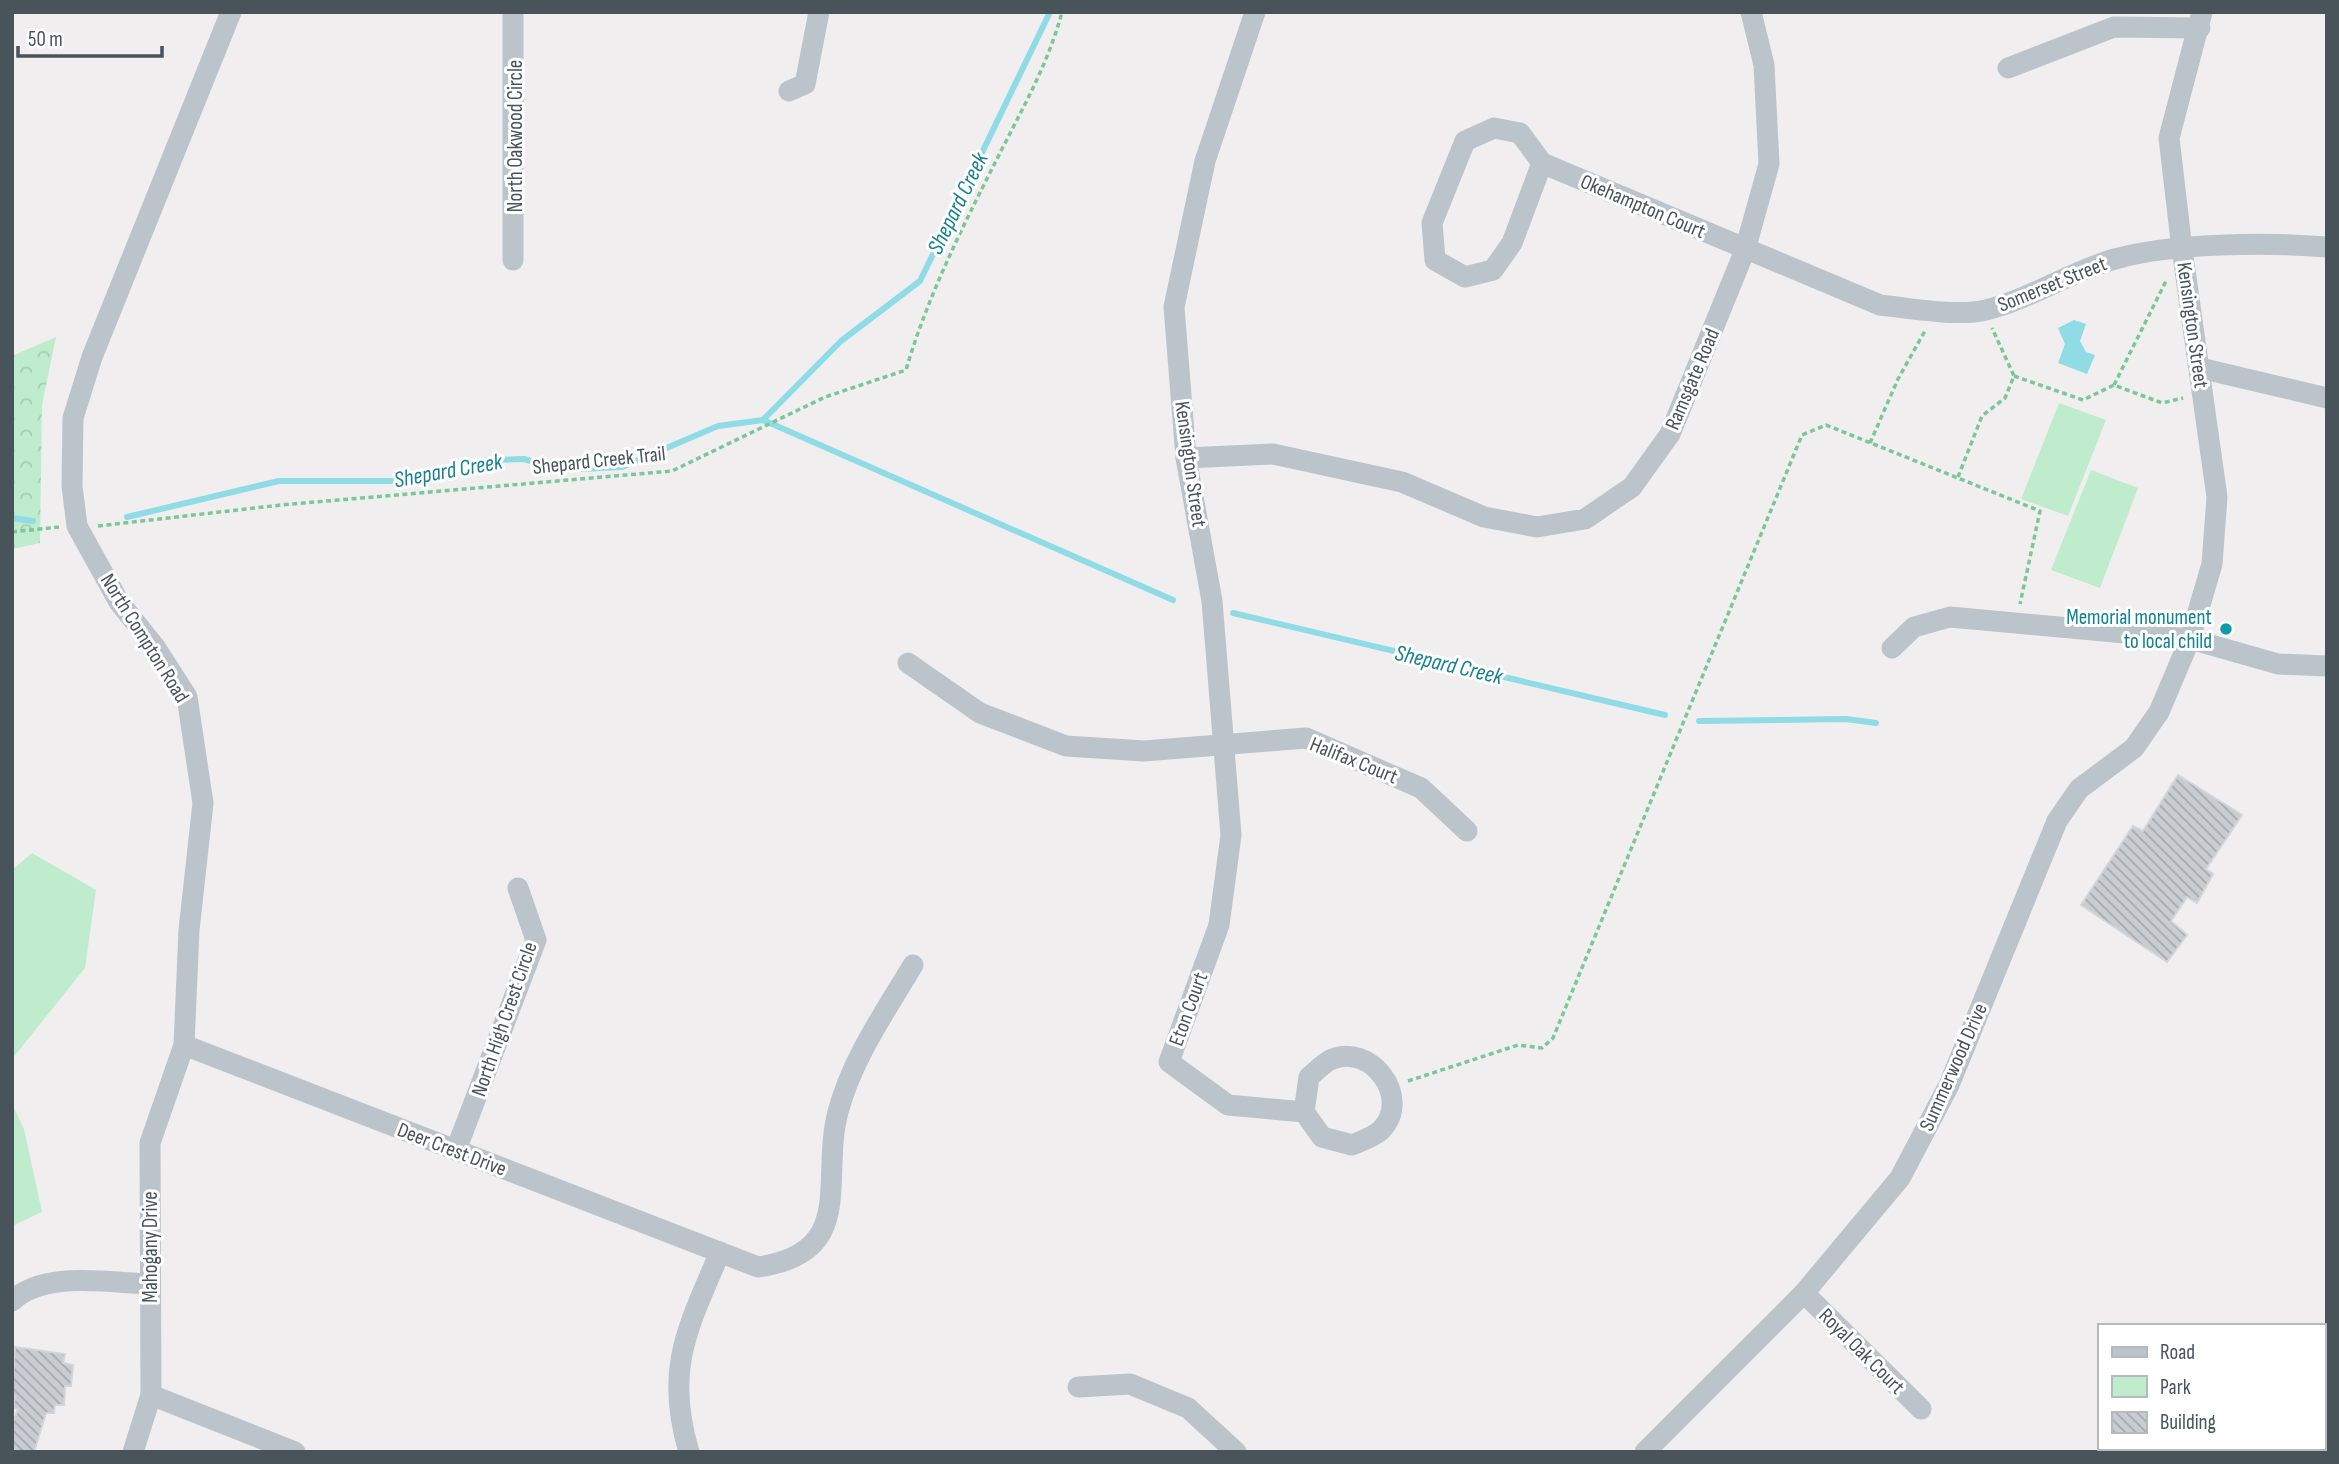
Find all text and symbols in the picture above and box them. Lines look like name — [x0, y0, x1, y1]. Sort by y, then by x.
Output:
scale bar — [18, 14, 161, 58]
text: 50 m — [28, 27, 63, 52]
street label: North Oakwood Circle — [503, 60, 528, 212]
water label: Shepard Creek — [921, 147, 995, 259]
street label: Okehampton Court — [1577, 169, 1709, 244]
street label: Somerset Street — [1994, 251, 2110, 318]
street label: Kensington Street — [2171, 261, 2214, 390]
street label: Ramsgate Road — [1660, 325, 1725, 434]
street label: Kensington Street — [1169, 400, 1212, 529]
street label: Shepard Creek Trail — [531, 441, 667, 480]
water label: Shepard Creek — [392, 447, 506, 494]
street label: North Compton Road — [95, 569, 194, 707]
place label: Memorial monument to local child — [2066, 605, 2212, 654]
marker: Memorial monument to local child — [2218, 621, 2234, 637]
water label: Shepard Creek — [1392, 639, 1507, 691]
street label: Halifax Court — [1306, 732, 1401, 789]
street label: North High Crest Circle — [466, 939, 543, 1100]
street label: Eton Court — [1164, 969, 1213, 1049]
street label: Summerwood Drive — [1914, 999, 1993, 1135]
street label: Deer Crest Drive — [394, 1117, 510, 1182]
street label: Mahogany Drive — [138, 1191, 163, 1303]
street label: Royal Oak Court — [1814, 1303, 1910, 1399]
legend — [2098, 1324, 2325, 1450]
text: Road — [2160, 1340, 2195, 1365]
text: Park — [2160, 1375, 2191, 1400]
text: Building — [2160, 1410, 2216, 1435]

